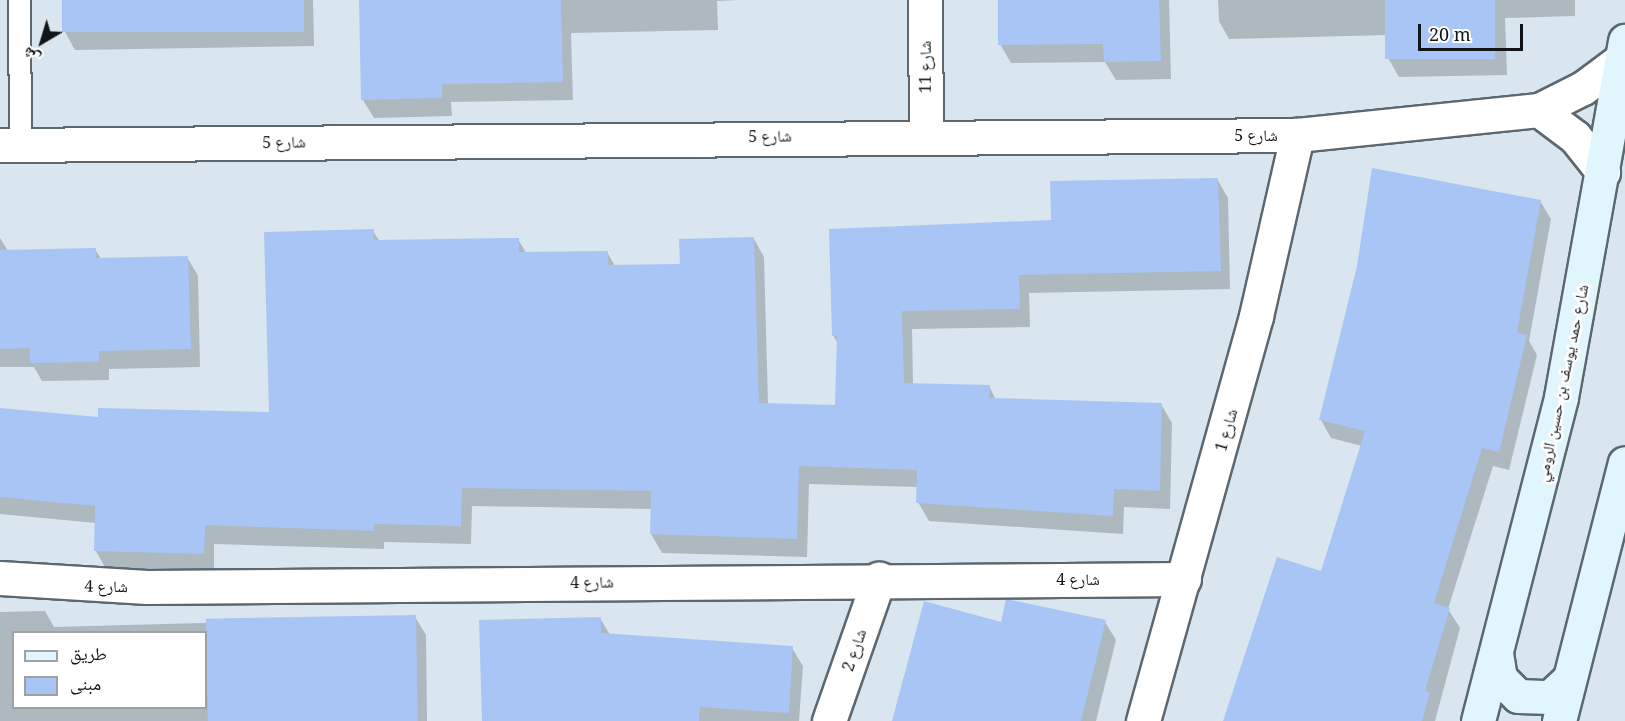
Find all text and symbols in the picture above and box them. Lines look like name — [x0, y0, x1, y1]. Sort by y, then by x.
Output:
north arrow — [12, 12, 72, 72]
scale bar — [1421, 12, 1526, 50]
text: 20 m — [1429, 22, 1471, 46]
street label: شارع 11 — [915, 41, 935, 93]
text: ش — [17, 42, 44, 70]
street label: شارع 5 — [1234, 125, 1278, 145]
street label: شارع 5 — [748, 126, 792, 146]
street label: شارع 5 — [262, 132, 306, 152]
street label: شارع حمد يوسف بن حسين الرومي — [1532, 283, 1592, 483]
street label: شارع 1 — [1211, 406, 1241, 454]
street label: شارع 4 — [1056, 569, 1100, 589]
street label: شارع 4 — [570, 572, 614, 592]
street label: شارع 4 — [84, 576, 128, 596]
street label: شارع 2 — [838, 626, 870, 674]
legend — [12, 631, 207, 709]
text: طريق — [70, 641, 107, 665]
text: مبنى — [70, 671, 101, 695]

